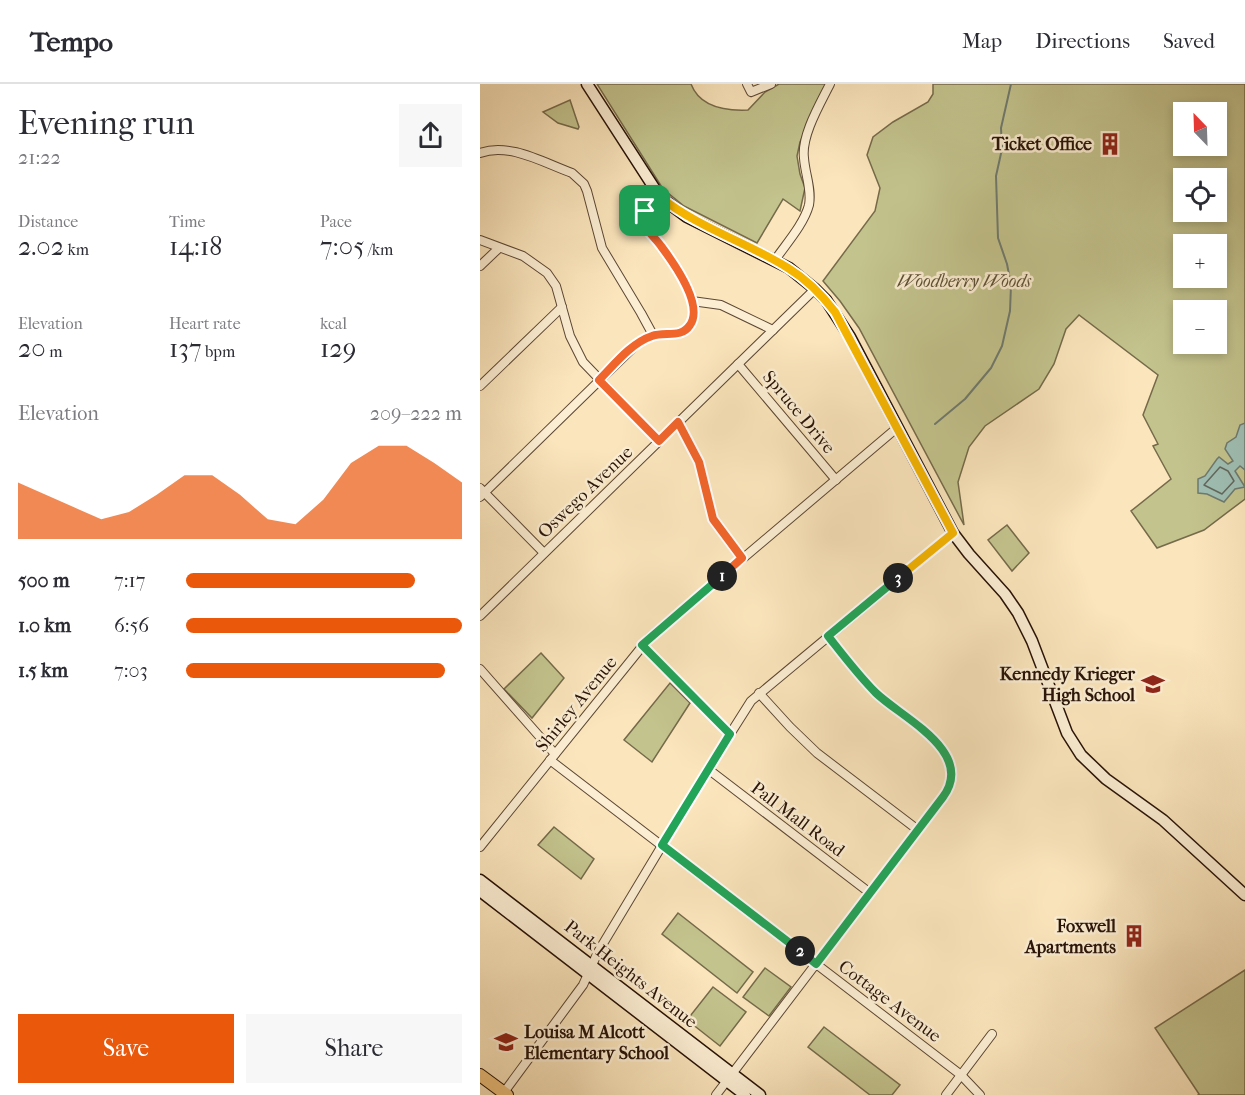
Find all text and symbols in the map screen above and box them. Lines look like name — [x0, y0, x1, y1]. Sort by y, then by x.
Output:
text: Tempo — [30, 25, 113, 58]
text: Map — [962, 29, 1002, 53]
text: Directions — [1035, 29, 1130, 53]
text: Saved — [1163, 29, 1215, 53]
north arrow — [1173, 102, 1227, 156]
map controls — [1173, 102, 1227, 354]
text: Evening run — [18, 104, 195, 143]
button: share — [399, 104, 462, 167]
building icon: Ticket Office — [1097, 131, 1123, 157]
place label: Ticket Office — [991, 134, 1092, 155]
text: 21:22 — [18, 146, 61, 169]
button: locate — [1173, 168, 1227, 222]
pin — [619, 185, 670, 236]
icon: arrive — [628, 194, 661, 227]
text: Distance — [18, 212, 78, 231]
text: Time — [169, 212, 205, 231]
text: Pace — [320, 212, 352, 231]
text: 2.02 — [18, 231, 64, 262]
text: 14:18 — [169, 231, 222, 262]
text: 7:05 — [320, 231, 364, 262]
button: + — [1173, 234, 1227, 288]
text: km — [64, 240, 89, 259]
text: /km — [364, 240, 393, 259]
park label: Woodberry Woods — [897, 271, 1032, 292]
button: − — [1173, 300, 1227, 354]
text: Elevation — [18, 314, 83, 333]
text: Heart rate — [169, 314, 241, 333]
text: kcal — [320, 314, 347, 333]
text: 20 — [18, 333, 46, 364]
text: 137 — [169, 333, 202, 364]
text: 129 — [320, 333, 356, 364]
text: m — [46, 342, 62, 361]
text: bpm — [202, 342, 235, 361]
street label: Spruce Drive — [758, 367, 839, 458]
text: Elevation — [18, 402, 99, 425]
text: 209–222 m — [370, 402, 462, 425]
street label: Oswego Avenue — [534, 442, 637, 543]
pin: 1 — [707, 561, 737, 591]
pin: 3 — [883, 563, 913, 593]
text: 1 — [719, 566, 725, 585]
text: 3 — [895, 568, 901, 587]
text: 500 m — [18, 569, 70, 592]
text: 7:17 — [114, 569, 145, 592]
text: 1.0 km — [18, 614, 71, 637]
text: 6:56 — [114, 614, 149, 637]
street label: Shirley Avenue — [531, 652, 622, 756]
text: 1.5 km — [18, 659, 68, 682]
text: 7:03 — [114, 659, 148, 682]
place label: Kennedy Krieger High School — [1000, 664, 1136, 706]
school or university icon: Kennedy Krieger High School — [1140, 671, 1166, 697]
street label: Pall Mall Road — [747, 777, 849, 861]
street label: Park Heights Avenue — [560, 916, 701, 1033]
place label: Foxwell Apartments — [1024, 916, 1117, 958]
building icon: Foxwell Apartments — [1121, 923, 1147, 949]
pin: 2 — [785, 936, 815, 966]
text: 2 — [796, 941, 804, 960]
street label: Cottage Avenue — [834, 956, 945, 1047]
button: Save — [18, 1014, 234, 1083]
button: Share — [246, 1014, 462, 1083]
place label: Louisa M Alcott Elementary School — [524, 1022, 670, 1064]
school or university icon: Louisa M Alcott Elementary School — [493, 1029, 519, 1055]

